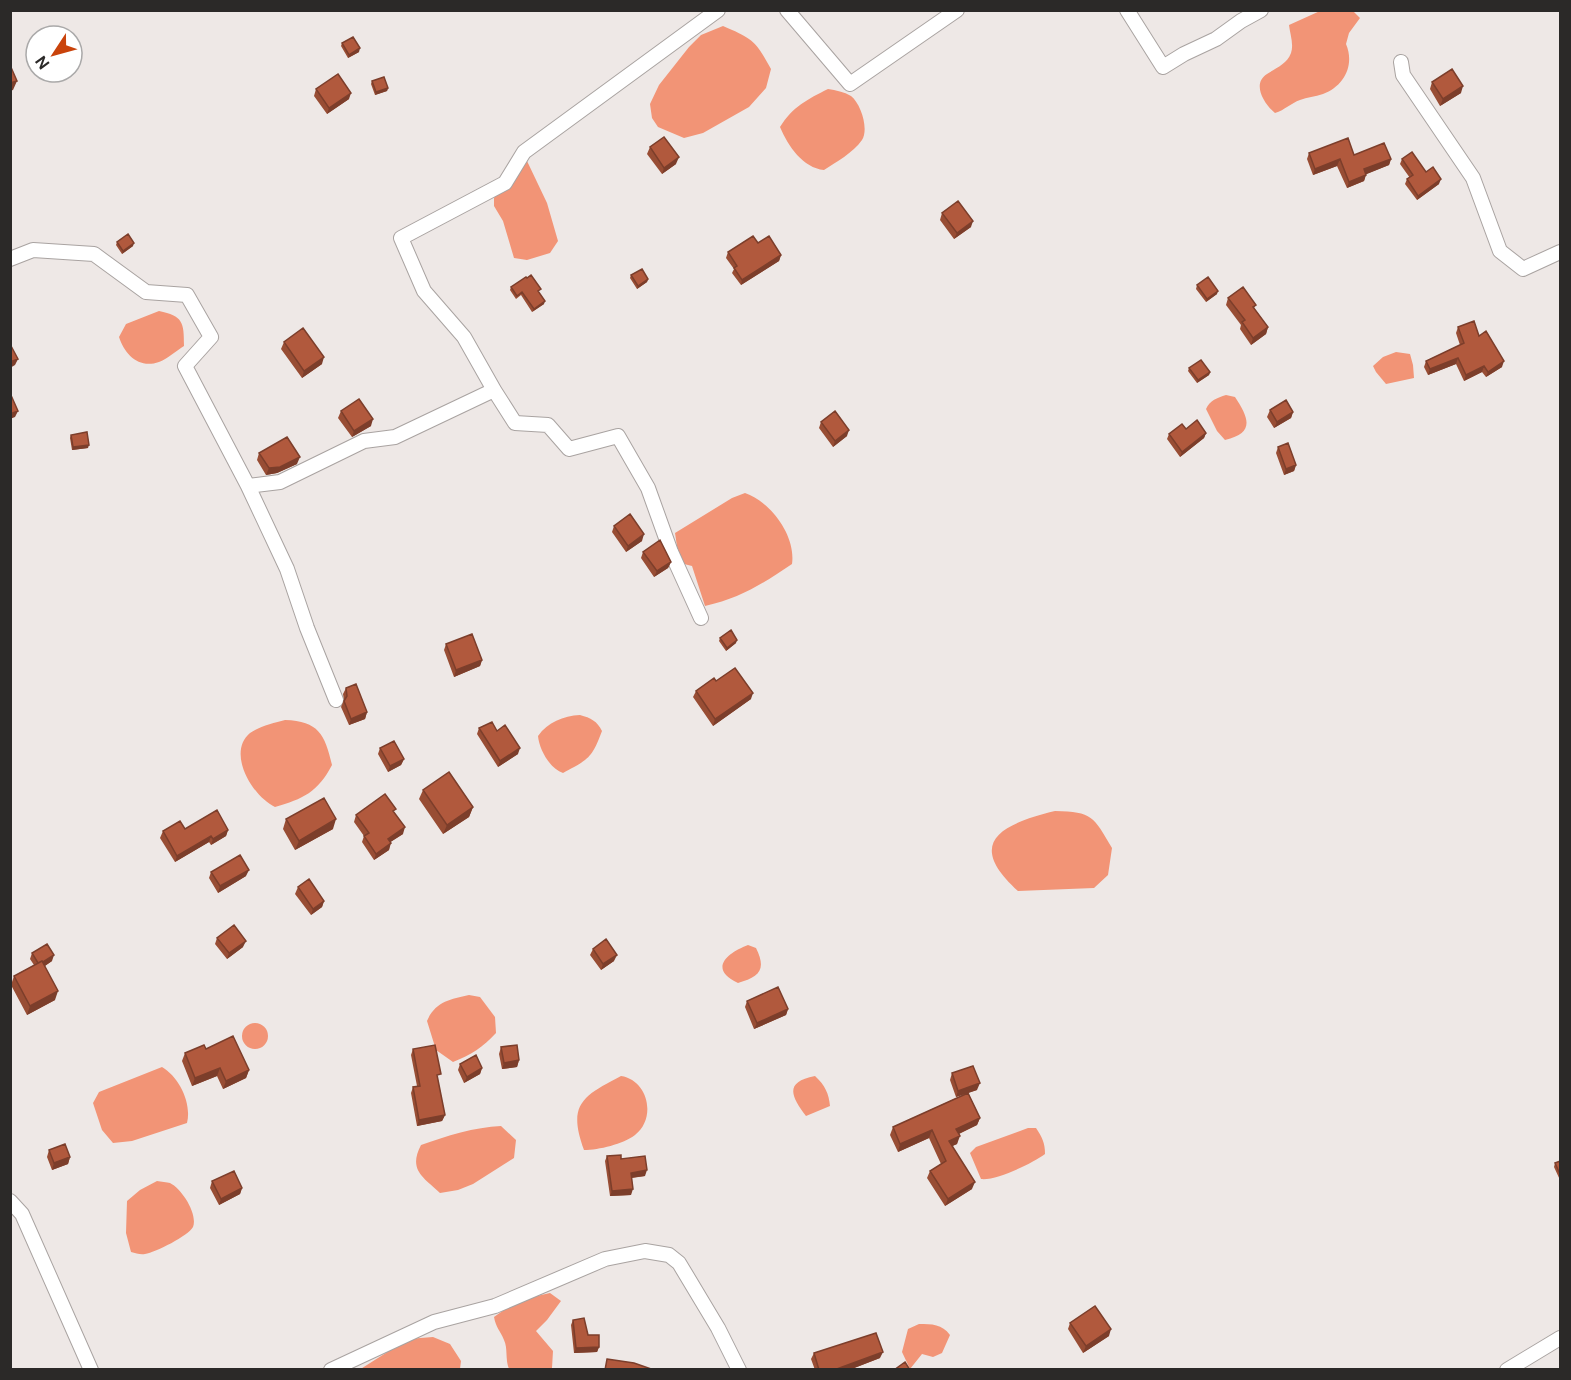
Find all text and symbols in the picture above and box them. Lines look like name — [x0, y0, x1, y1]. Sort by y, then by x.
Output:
north arrow — [24, 24, 84, 84]
text: N — [30, 52, 54, 73]

